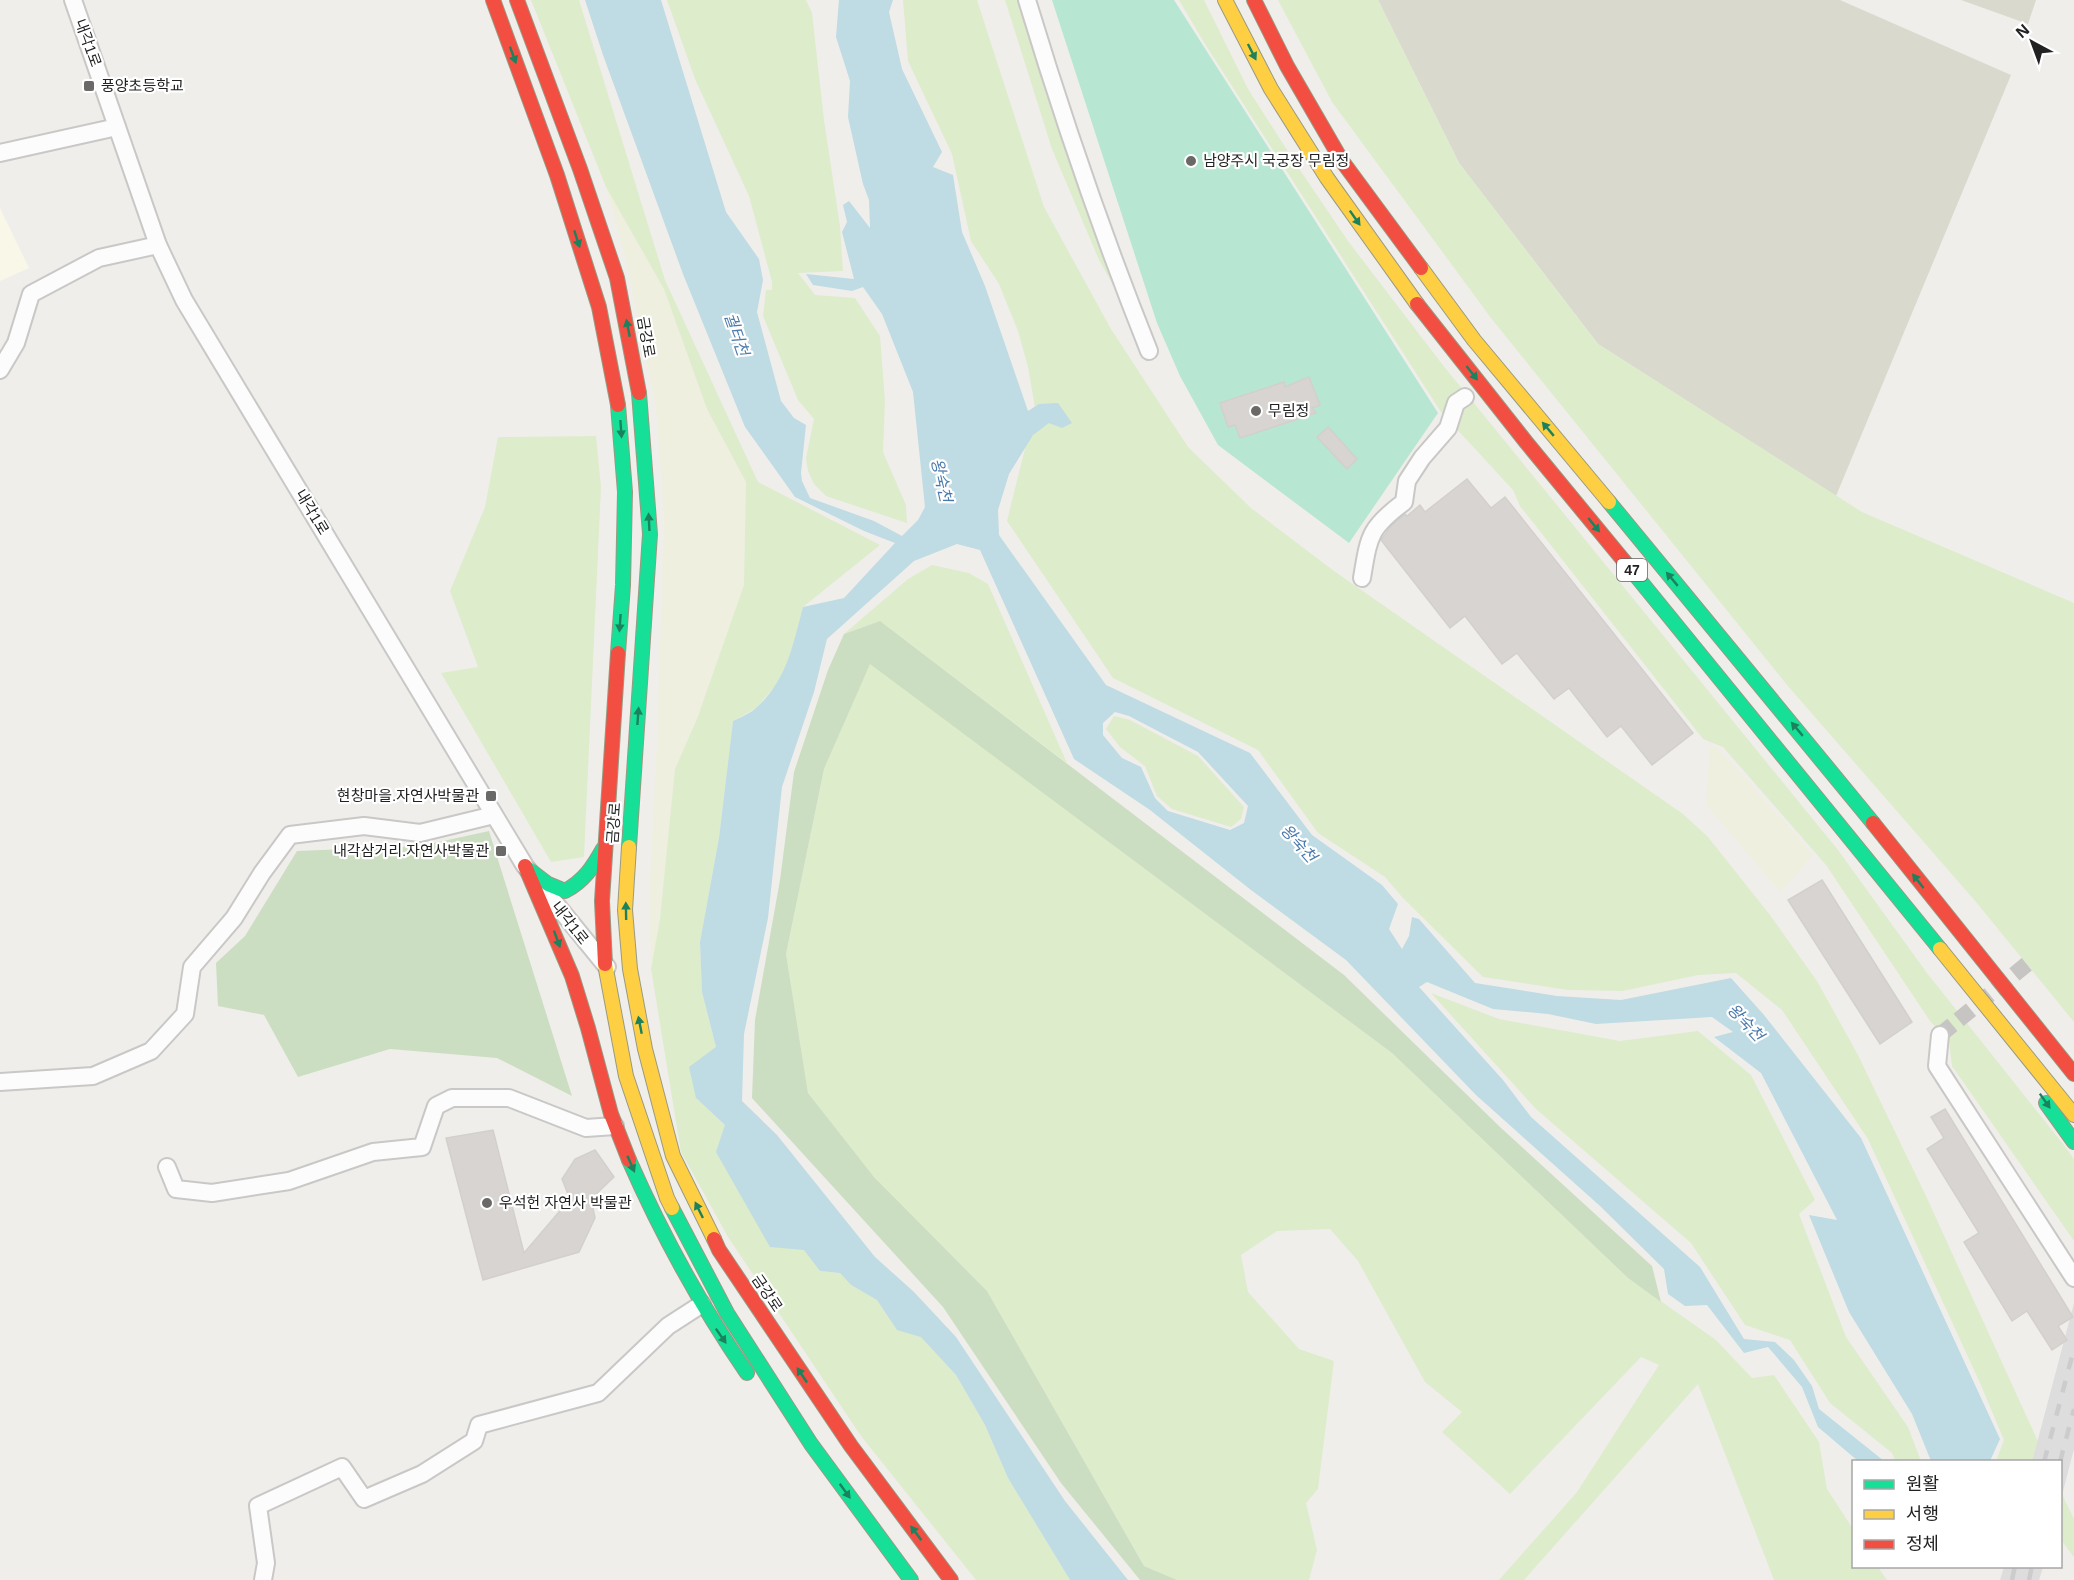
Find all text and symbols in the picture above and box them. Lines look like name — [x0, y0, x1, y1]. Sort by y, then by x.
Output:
north arrow — [2002, 12, 2062, 72]
street label: 내각1로 — [72, 17, 105, 69]
text: N — [2013, 21, 2032, 41]
one-way arrow — [1247, 44, 1257, 61]
one-way arrow — [509, 46, 519, 64]
place label: 풍양초등학교 — [101, 77, 184, 94]
marker: 풍양초등학교 — [82, 79, 96, 93]
place label: 남양주시 국궁장 무림정 — [1203, 152, 1349, 169]
marker: 남양주시 국궁장 무림정 — [1184, 154, 1198, 168]
one-way arrow — [1349, 209, 1361, 225]
one-way arrow — [573, 230, 583, 248]
water label: 궐터천 — [721, 311, 752, 360]
street label: 금강로 — [635, 315, 658, 359]
one-way arrow — [623, 319, 632, 338]
one-way arrow — [1465, 366, 1477, 381]
place label: 무림정 — [1268, 402, 1309, 419]
marker: 무림정 — [1249, 404, 1263, 418]
one-way arrow — [616, 419, 625, 438]
one-way arrow — [1542, 422, 1555, 437]
water label: 왕숙천 — [928, 457, 955, 506]
street label: 내각1로 — [292, 486, 333, 537]
one-way arrow — [644, 512, 653, 531]
one-way arrow — [1588, 517, 1601, 533]
road number: 47 — [1617, 559, 1647, 581]
one-way arrow — [1666, 571, 1679, 587]
one-way arrow — [616, 614, 625, 633]
one-way arrow — [633, 707, 643, 726]
one-way arrow — [1790, 721, 1803, 737]
place label: 현창마을.자연사박물관 — [337, 787, 479, 804]
marker: 현창마을.자연사박물관 — [484, 789, 498, 803]
street label: 금강로 — [604, 802, 623, 844]
water label: 왕숙천 — [1278, 821, 1321, 867]
place label: 내각삼거리.자연사박물관 — [333, 842, 489, 859]
marker: 내각삼거리.자연사박물관 — [494, 844, 508, 858]
one-way arrow — [1913, 874, 1925, 889]
street label: 내각1로 — [548, 898, 592, 948]
one-way arrow — [621, 901, 630, 920]
one-way arrow — [553, 930, 563, 948]
water label: 왕숙천 — [1724, 1000, 1768, 1046]
one-way arrow — [635, 1015, 644, 1034]
one-way arrow — [2039, 1092, 2051, 1108]
one-way arrow — [626, 1155, 636, 1173]
place label: 우석헌 자연사 박물관 — [499, 1194, 632, 1211]
marker: 우석헌 자연사 박물관 — [480, 1196, 494, 1210]
one-way arrow — [694, 1201, 704, 1218]
street label: 금강로 — [749, 1271, 786, 1315]
one-way arrow — [715, 1328, 727, 1344]
one-way arrow — [797, 1366, 808, 1383]
legend — [1852, 1460, 2062, 1568]
text: 원활 — [1906, 1474, 1939, 1494]
one-way arrow — [839, 1483, 851, 1498]
text: 서행 — [1906, 1504, 1939, 1524]
one-way arrow — [910, 1526, 922, 1541]
text: 정체 — [1906, 1534, 1939, 1554]

